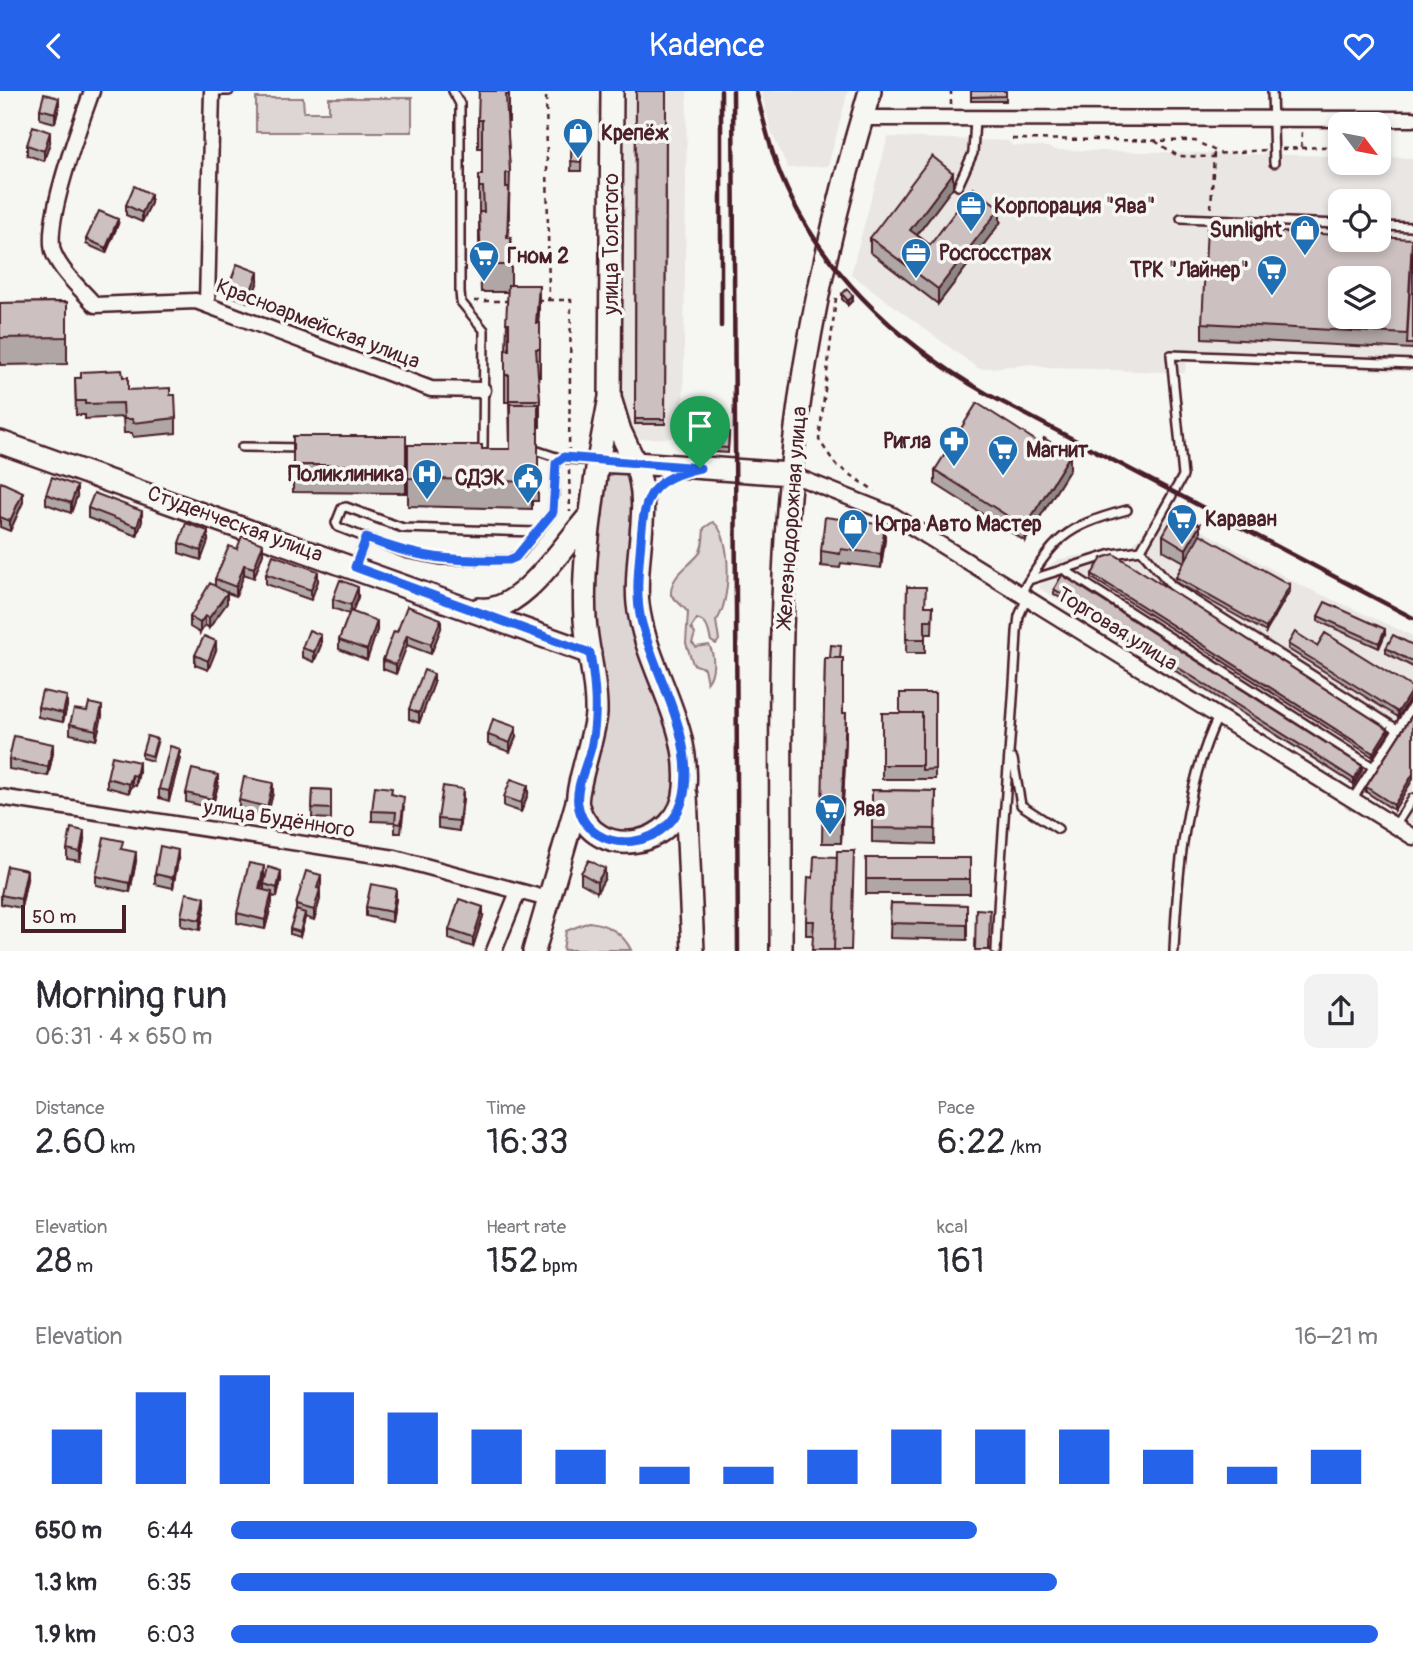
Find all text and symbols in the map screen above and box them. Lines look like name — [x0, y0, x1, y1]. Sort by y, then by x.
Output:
text: Kadence — [649, 26, 764, 66]
icon: back — [35, 27, 73, 65]
icon: heart — [1340, 27, 1378, 65]
north arrow — [1328, 112, 1391, 175]
map controls — [1328, 112, 1391, 329]
shop icon: Крепёж — [561, 116, 595, 160]
place label: Крепёж — [601, 120, 669, 147]
street label: улица Толстого — [598, 173, 625, 316]
office icon: Корпорация "Ява" — [954, 189, 988, 233]
button: locate — [1328, 189, 1391, 252]
place label: Корпорация "Ява" — [994, 193, 1155, 220]
shop icon: Sunlight — [1288, 213, 1322, 257]
place label: Sunlight — [1209, 217, 1283, 244]
office icon: Росгосстрах — [899, 236, 933, 280]
supermarket icon: Гном 2 — [467, 239, 501, 283]
place label: Росгосстрах — [939, 240, 1051, 267]
place label: Гном 2 — [507, 243, 569, 270]
supermarket icon: ТРК "Лайнер" — [1255, 253, 1289, 297]
place label: ТРК "Лайнер" — [1129, 257, 1249, 284]
button: layers — [1328, 266, 1391, 329]
street label: Красноармейская улица — [212, 273, 424, 375]
pin — [670, 396, 730, 468]
street label: Железнодорожная улица — [771, 405, 813, 632]
icon: arrive — [681, 407, 719, 445]
pharmacy icon: Ригла — [937, 424, 971, 468]
place label: Ригла — [883, 428, 931, 455]
supermarket icon: Магнит — [986, 433, 1020, 477]
place label: Магнит — [1026, 437, 1089, 464]
hospital icon: Поликлиника — [410, 457, 444, 501]
place label: Поликлиника — [288, 461, 404, 488]
public building icon: СДЭК — [511, 461, 545, 505]
place label: СДЭК — [455, 465, 505, 492]
street label: Студенческая улица — [144, 480, 326, 568]
supermarket icon: Караван — [1165, 502, 1199, 546]
place label: Караван — [1205, 506, 1277, 533]
shop icon: Югра Авто Мастер — [836, 507, 870, 551]
place label: Югра Авто Мастер — [875, 511, 1042, 538]
street label: Торговая улица — [1051, 581, 1183, 677]
supermarket icon: Ява — [813, 792, 847, 836]
street label: улица Будённого — [200, 794, 357, 844]
place label: Ява — [853, 796, 885, 823]
scale bar — [21, 901, 126, 933]
text: 50 m — [32, 905, 76, 929]
text: Morning run — [35, 972, 227, 1020]
button: share — [1304, 974, 1378, 1048]
text: 06:31 · 4 × 650 m — [35, 1022, 212, 1051]
text: Distance — [35, 1096, 104, 1120]
text: Time — [486, 1096, 526, 1120]
text: Pace — [937, 1096, 975, 1120]
text: 2.60 — [35, 1120, 107, 1164]
text: 16:33 — [486, 1120, 568, 1164]
text: 6:22 — [937, 1120, 1006, 1164]
text: km — [107, 1135, 135, 1159]
text: /km — [1006, 1135, 1042, 1159]
text: Elevation — [35, 1215, 107, 1239]
text: Heart rate — [486, 1215, 566, 1239]
text: kcal — [937, 1215, 968, 1239]
text: 28 — [35, 1239, 72, 1283]
text: 152 — [486, 1239, 538, 1283]
text: 161 — [937, 1239, 985, 1283]
text: m — [72, 1254, 93, 1278]
text: bpm — [538, 1254, 578, 1278]
text: Elevation — [35, 1322, 123, 1351]
text: 16–21 m — [1295, 1322, 1378, 1351]
text: 650 m — [35, 1516, 102, 1545]
text: 6:44 — [147, 1516, 193, 1545]
text: 1.3 km — [35, 1568, 97, 1597]
text: 6:35 — [147, 1568, 192, 1597]
text: 1.9 km — [35, 1620, 96, 1649]
text: 6:03 — [147, 1620, 195, 1649]

